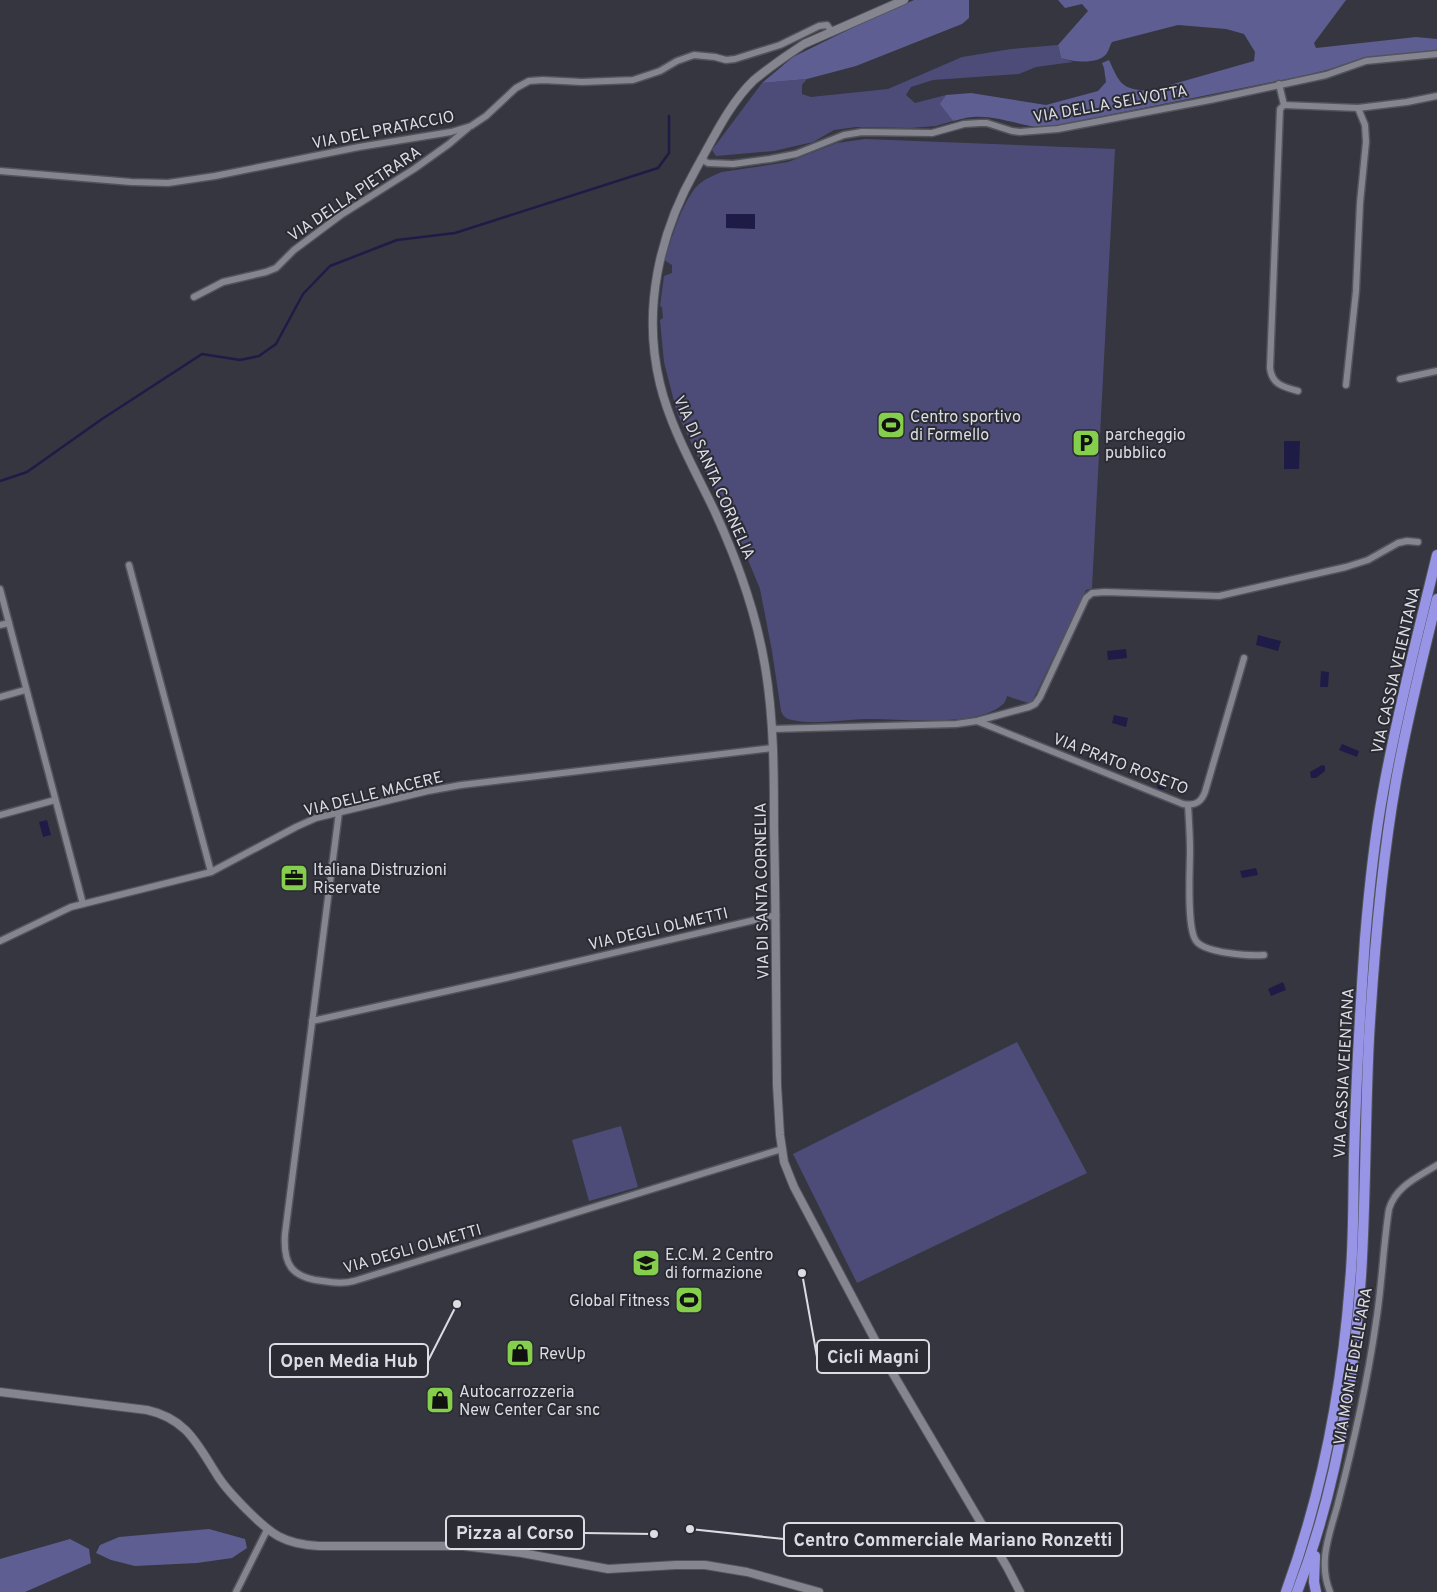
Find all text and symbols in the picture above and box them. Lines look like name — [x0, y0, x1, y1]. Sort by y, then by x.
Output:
street label: VIA DELLA SELVOTTA — [1032, 82, 1189, 128]
street label: VIA DEL PRATACCIO — [310, 107, 456, 155]
street label: VIA DELLA PIETRARA — [285, 143, 426, 247]
street label: VIA DI SANTA CORNELIA — [668, 393, 758, 563]
place label: Centro sportivo di Formello — [910, 408, 1021, 446]
sports icon: Centro sportivo di Formello — [876, 410, 906, 440]
place label: parcheggio pubblico — [1105, 426, 1186, 464]
parking icon: parcheggio pubblico — [1071, 428, 1101, 458]
street label: VIA CASSIA VEIENTANA — [1368, 585, 1426, 756]
street label: VIA PRATO ROSETO — [1050, 730, 1191, 800]
street label: VIA DELLE MACERE — [302, 768, 445, 822]
street label: VIA DI SANTA CORNELIA — [751, 802, 775, 980]
place label: Italiana Distruzioni Riservate — [313, 861, 447, 899]
office icon: Italiana Distruzioni Riservate — [279, 863, 309, 893]
street label: VIA DEGLI OLMETTI — [587, 904, 730, 956]
street label: VIA CASSIA VEIENTANA — [1331, 987, 1359, 1159]
street label: VIA DEGLI OLMETTI — [341, 1221, 484, 1279]
place label: E.C.M. 2 Centro di formazione — [665, 1246, 774, 1284]
school or university icon: E.C.M. 2 Centro di formazione — [631, 1248, 661, 1278]
sports icon: Global Fitness — [674, 1285, 704, 1315]
street label: VIA MONTE DELL'ARA — [1330, 1286, 1378, 1447]
place label: Global Fitness — [569, 1292, 670, 1312]
shop icon: RevUp — [505, 1338, 535, 1368]
callout: Cicli Magni — [817, 1340, 929, 1373]
callout: Open Media Hub — [270, 1344, 428, 1377]
place label: RevUp — [539, 1345, 586, 1365]
text: Cicli Magni — [827, 1347, 919, 1370]
text: Open Media Hub — [280, 1351, 418, 1374]
place label: Autocarrozzeria New Center Car snc — [459, 1383, 600, 1421]
shop icon: Autocarrozzeria New Center Car snc — [425, 1385, 455, 1415]
callout: Pizza al Corso — [446, 1516, 584, 1549]
text: Pizza al Corso — [456, 1523, 574, 1546]
callout: Centro Commerciale Mariano Ronzetti — [784, 1523, 1122, 1556]
text: Centro Commerciale Mariano Ronzetti — [794, 1530, 1112, 1553]

